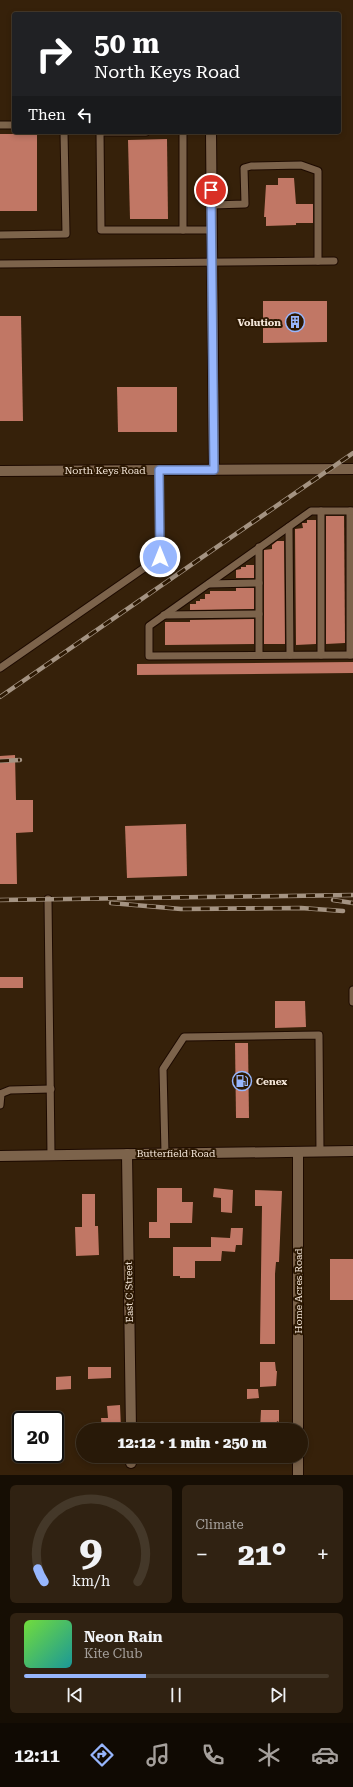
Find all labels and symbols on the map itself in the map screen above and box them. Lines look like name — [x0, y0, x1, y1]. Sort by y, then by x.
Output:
pin — [194, 173, 228, 207]
building icon: Volution — [284, 311, 306, 333]
place label: Volution — [238, 317, 281, 328]
street label: North Keys Road — [64, 465, 146, 476]
position arrow — [139, 536, 181, 578]
fuel station icon: Cenex — [231, 1070, 253, 1092]
place label: Cenex — [256, 1076, 287, 1087]
street label: Butterfield Road — [137, 1148, 216, 1159]
street label: Home Acres Road — [293, 1248, 304, 1334]
street label: East C Street — [123, 1261, 135, 1323]
speed limit sign: 20 — [12, 1411, 64, 1463]

